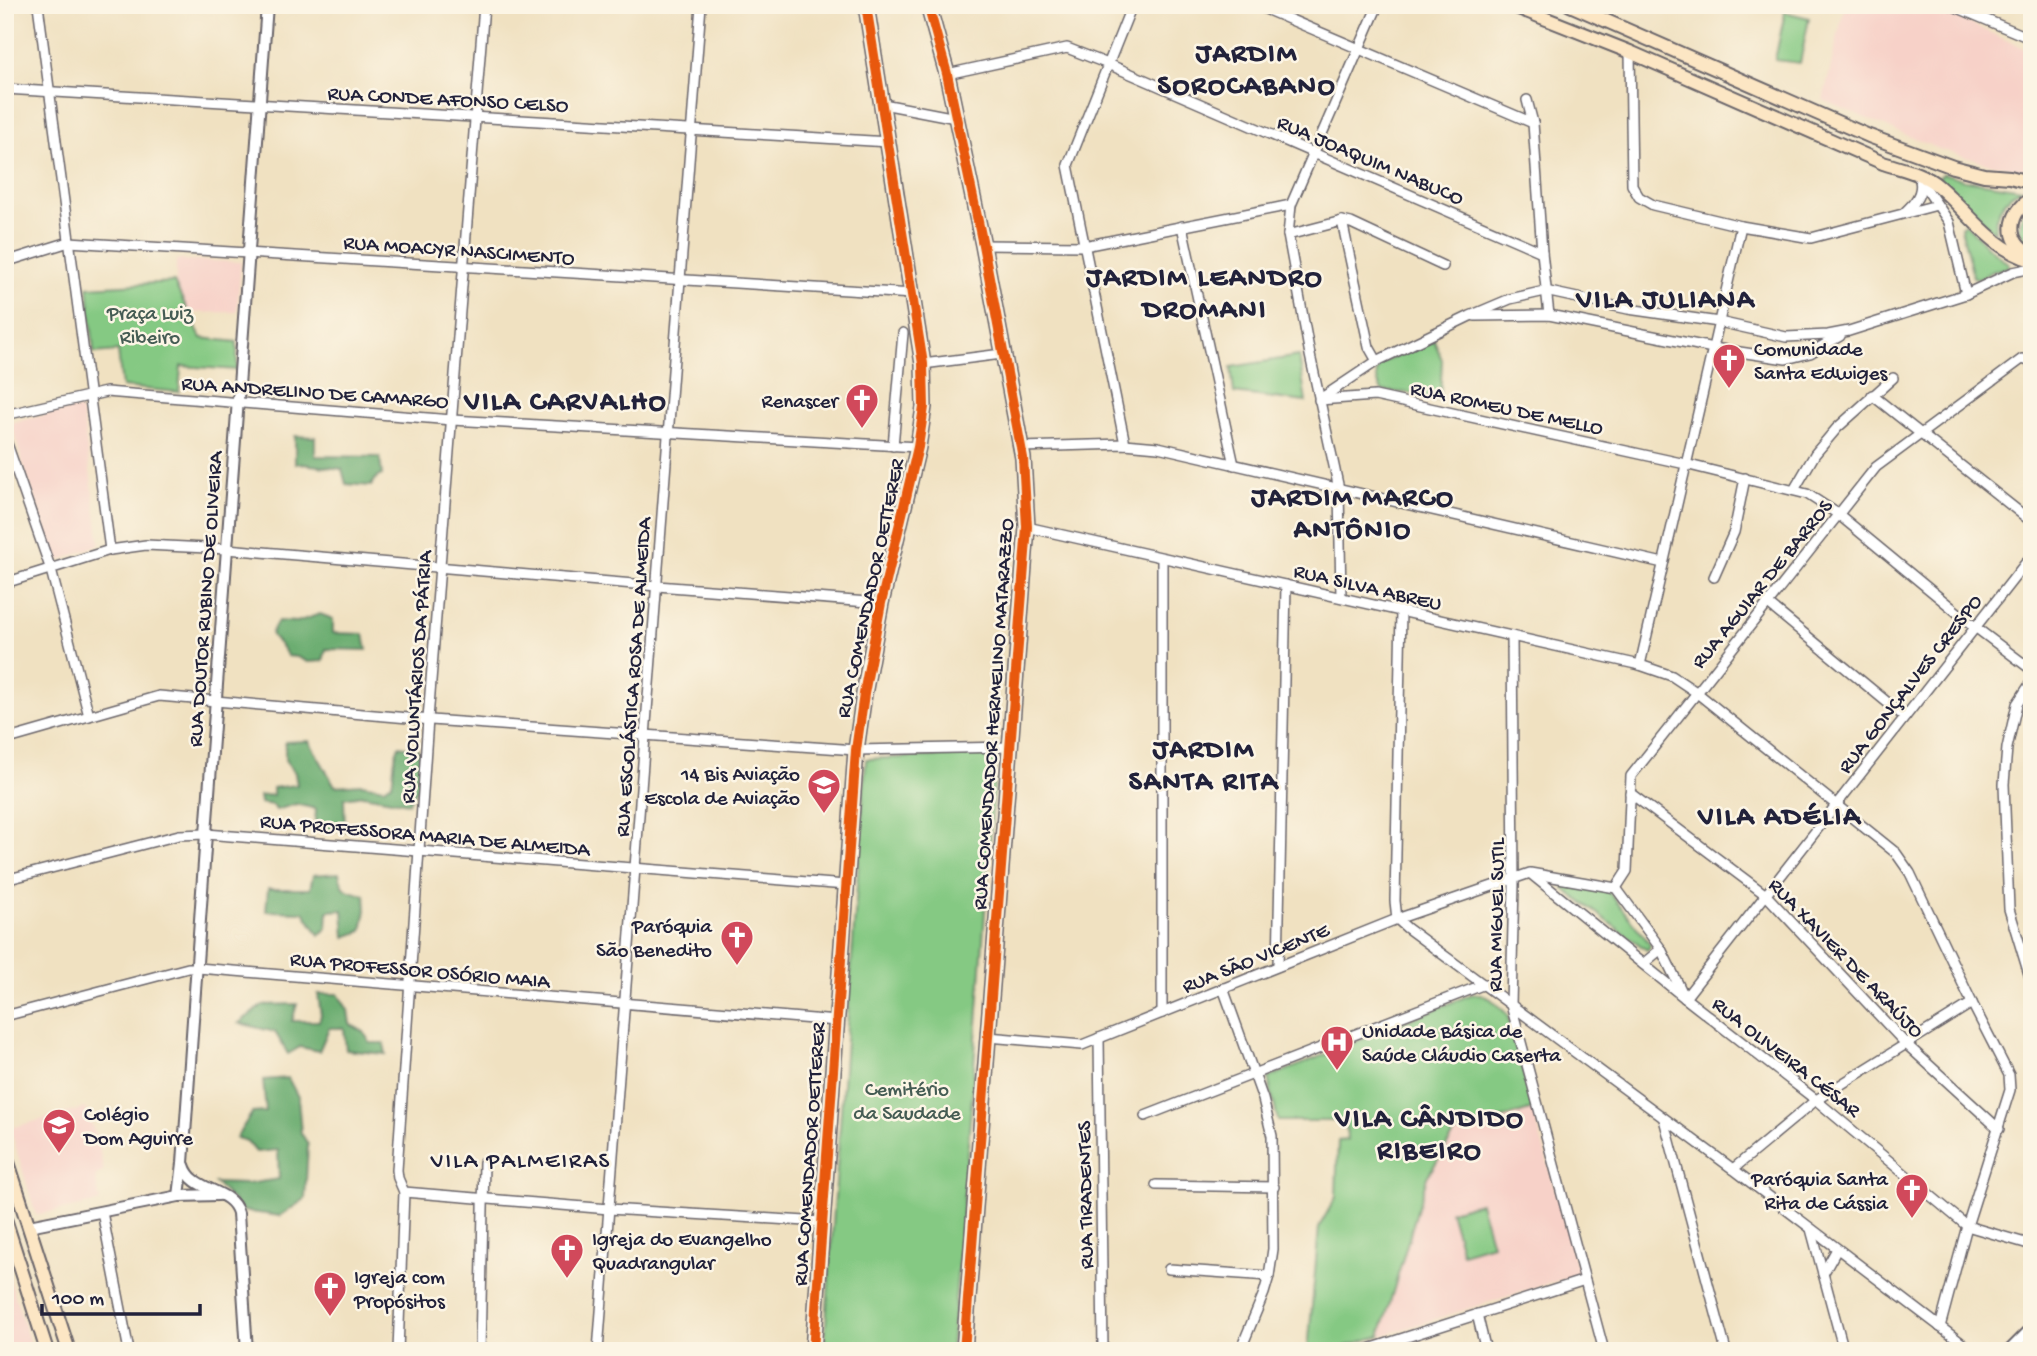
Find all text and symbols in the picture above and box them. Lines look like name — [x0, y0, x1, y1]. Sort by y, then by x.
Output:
district label: JARDIM SOROCABANO — [1157, 39, 1337, 104]
street label: RUA CONDE AFONSO CELSO — [327, 83, 569, 120]
street label: RUA JOAQUIM NABUCO — [1272, 112, 1467, 213]
street label: RUA MOACYR NASCIMENTO — [342, 232, 575, 273]
district label: JARDIM LEANDRO DROMANI — [1085, 263, 1324, 328]
district label: VILA JULIANA — [1575, 285, 1756, 318]
park label: Praça Luiz Ribeiro — [106, 303, 194, 352]
place label: Comunidade Santa Edwiges — [1754, 339, 1889, 388]
church icon: Comunidade Santa Edwiges — [1710, 341, 1748, 390]
street label: RUA ANDRELINO DE CAMARGO — [180, 373, 450, 416]
street label: RUA ROMEU DE MELLO — [1408, 378, 1605, 443]
church icon: Renascer — [843, 381, 881, 430]
district label: VILA CARVALHO — [462, 387, 668, 420]
place label: Renascer — [761, 391, 840, 416]
street label: RUA DOUTOR RUBINO DE OLIVEIRA — [185, 449, 230, 748]
street label: RUA COMENDADOR OETTERER — [833, 456, 912, 721]
district label: JARDIM MARCO ANTÔNIO — [1250, 483, 1455, 548]
street label: RUA AGUIAR DE BARROS — [1688, 495, 1840, 675]
street label: RUA ESCOLÁSTICA ROSA DE ALMEIDA — [611, 515, 659, 838]
street label: RUA COMENDADOR HERMELINO MATARAZZO — [969, 517, 1022, 911]
street label: RUA VOLUNTÁRIOS DA PÁTRIA — [396, 548, 440, 805]
street label: RUA SILVA ABREU — [1291, 560, 1444, 619]
street label: RUA GONÇALVES CRESPO — [1834, 590, 1990, 780]
district label: JARDIM SANTA RITA — [1129, 735, 1280, 800]
place label: 14 Bis Aviação Escola de Aviação — [644, 764, 800, 813]
school or university icon: 14 Bis Aviação Escola de Aviação — [805, 766, 843, 815]
district label: VILA ADÉLIA — [1696, 802, 1862, 835]
street label: RUA PROFESSORA MARIA DE ALMEIDA — [259, 811, 592, 865]
street label: RUA MIGUEL SUTIL — [1485, 837, 1512, 992]
street label: RUA XAVIER DE ARAÚJO — [1761, 874, 1928, 1045]
place label: Paróquia São Benedito — [596, 916, 713, 965]
church icon: Paróquia São Benedito — [718, 918, 756, 967]
street label: RUA SÃO VICENTE — [1179, 919, 1334, 1001]
street label: RUA PROFESSOR OSÓRIO MAIA — [289, 949, 552, 996]
street label: RUA OLIVEIRA CÉSAR — [1706, 993, 1865, 1125]
street label: RUA COMENDADOR OETTERER — [790, 1021, 833, 1287]
place label: Unidade Básica de Saúde Cláudio Caserta — [1362, 1021, 1562, 1070]
hospital icon: Unidade Básica de Saúde Cláudio Caserta — [1318, 1023, 1356, 1072]
park label: Cemitério da Saudade — [853, 1079, 962, 1128]
place label: Colégio Dom Aguirre — [82, 1104, 194, 1153]
district label: VILA CÂNDIDO RIBEIRO — [1333, 1104, 1525, 1169]
school or university icon: Colégio Dom Aguirre — [40, 1106, 78, 1155]
street label: RUA TIRADENTES — [1074, 1120, 1101, 1269]
district label: VILA PALMEIRAS — [430, 1149, 611, 1176]
place label: Paróquia Santa Rita de Cássia — [1750, 1169, 1889, 1218]
church icon: Paróquia Santa Rita de Cássia — [1893, 1171, 1931, 1220]
place label: Igreja do Evangelho Quadrangular — [592, 1229, 772, 1278]
church icon: Igreja do Evangelho Quadrangular — [548, 1231, 586, 1280]
place label: Igreja com Propósitos — [353, 1267, 446, 1316]
church icon: Igreja com Propósitos — [311, 1269, 349, 1318]
scale bar — [42, 1272, 200, 1316]
text: 100 m — [51, 1288, 104, 1313]

